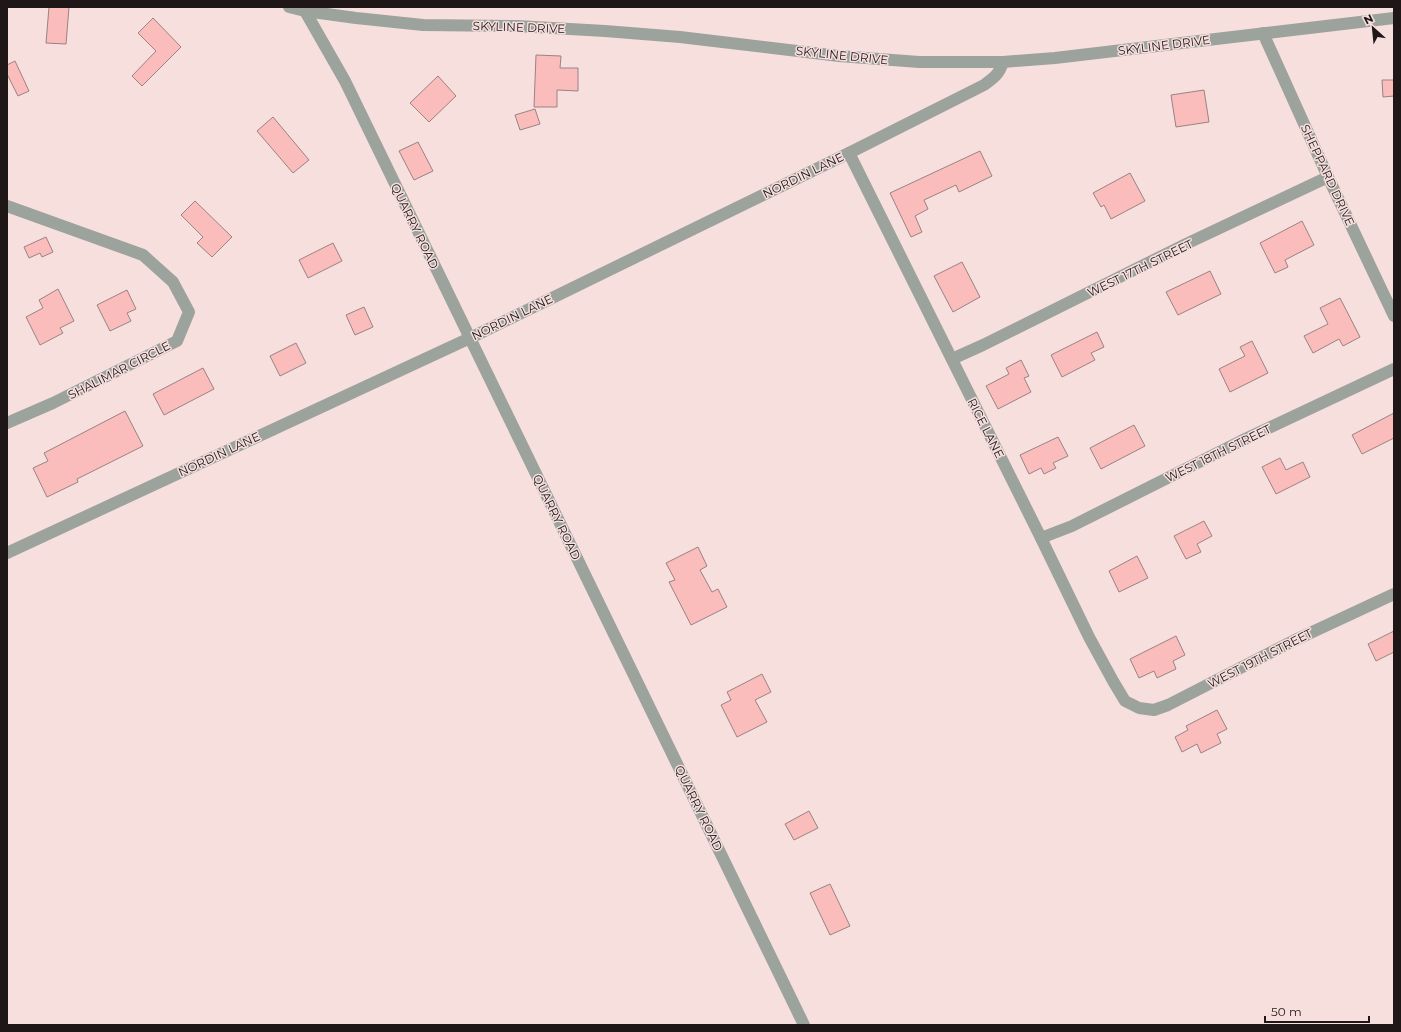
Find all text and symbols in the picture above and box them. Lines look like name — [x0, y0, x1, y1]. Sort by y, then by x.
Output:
north arrow — [1353, 8, 1393, 48]
text: N — [1361, 11, 1376, 27]
street label: SKYLINE DRIVE — [472, 18, 566, 36]
street label: SKYLINE DRIVE — [1117, 32, 1211, 58]
street label: SKYLINE DRIVE — [795, 43, 889, 67]
street label: SHEPPARD DRIVE — [1298, 122, 1358, 228]
street label: NORDIN LANE — [760, 149, 846, 201]
street label: QUARRY ROAD — [388, 181, 442, 271]
street label: WEST 17TH STREET — [1085, 236, 1195, 300]
street label: NORDIN LANE — [469, 291, 555, 343]
street label: SHALIMAR CIRCLE — [65, 338, 173, 402]
street label: RICE LANE — [964, 395, 1008, 461]
street label: WEST 18TH STREET — [1163, 421, 1273, 485]
street label: NORDIN LANE — [176, 429, 262, 479]
street label: QUARRY ROAD — [530, 472, 584, 562]
street label: WEST 19TH STREET — [1205, 625, 1315, 691]
street label: QUARRY ROAD — [672, 763, 726, 853]
scale bar — [1265, 998, 1369, 1024]
text: 50 m — [1271, 1004, 1302, 1019]

